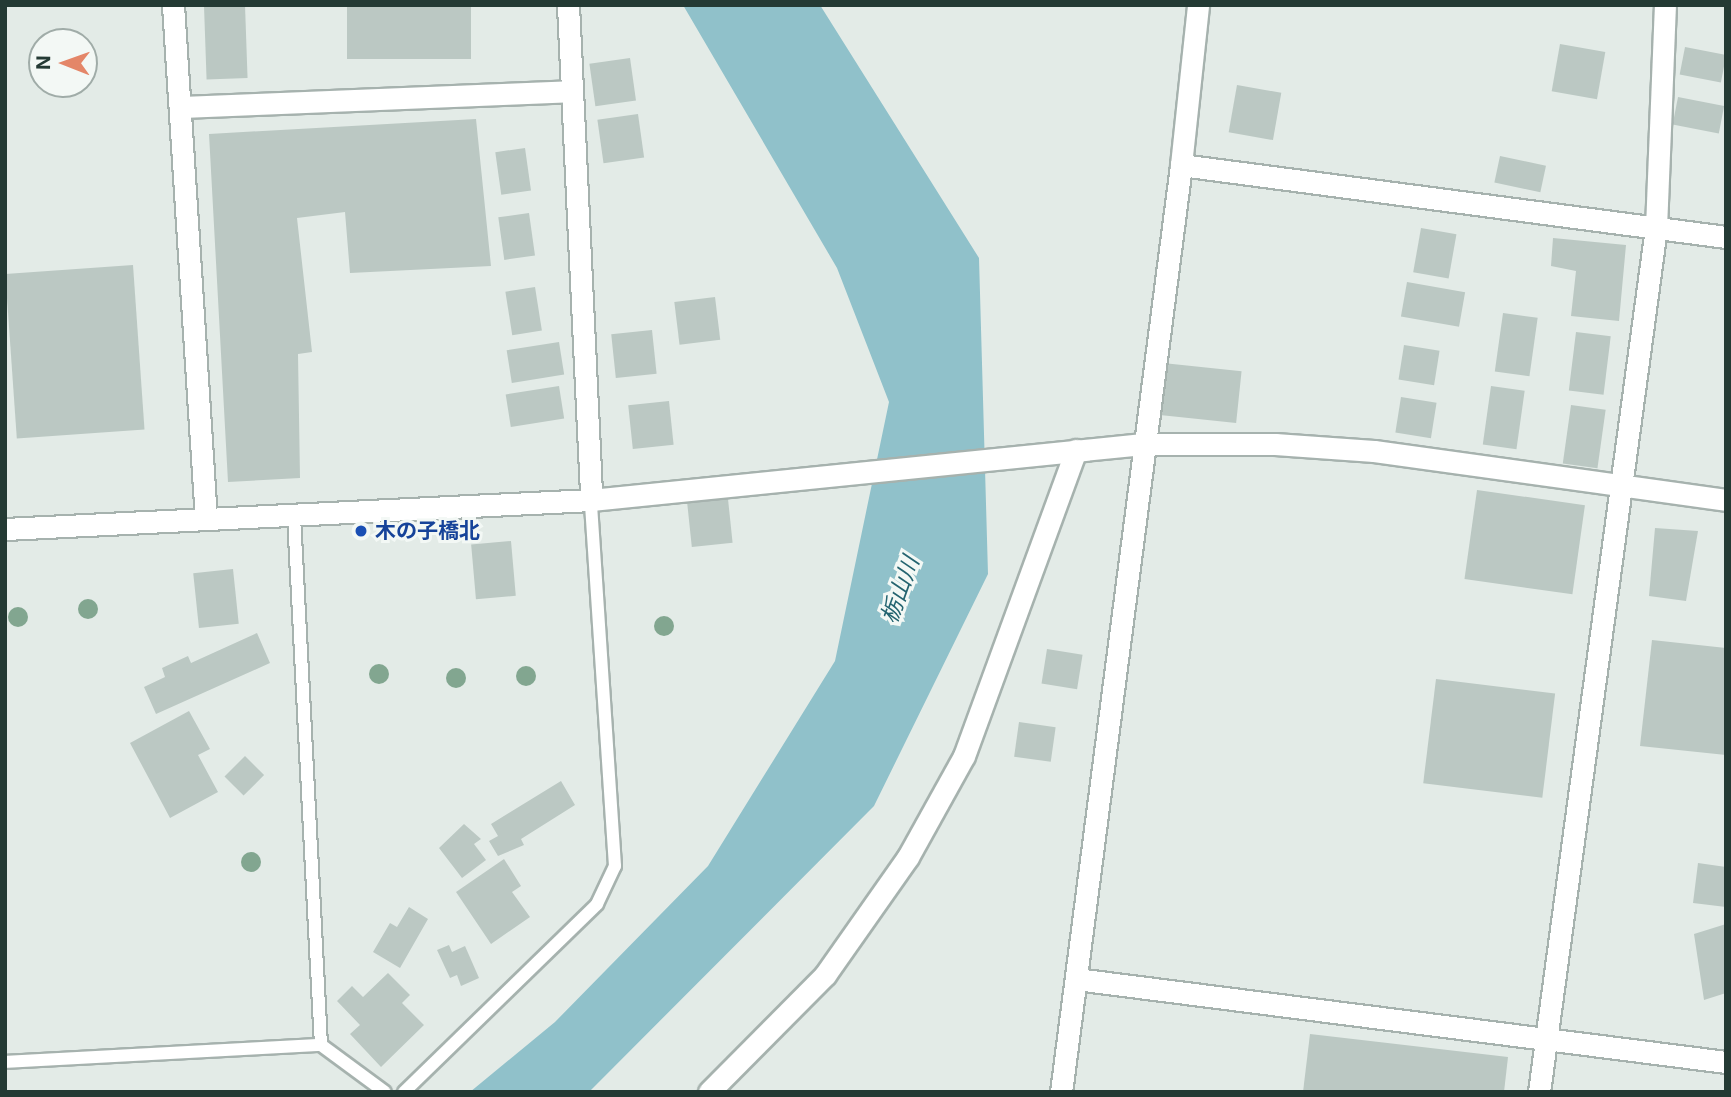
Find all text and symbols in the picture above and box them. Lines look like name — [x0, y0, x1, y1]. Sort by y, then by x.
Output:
north arrow — [28, 28, 98, 98]
text: N — [32, 55, 55, 70]
place label: 木の子橋北 — [375, 518, 480, 544]
marker: 木の子橋北 — [353, 523, 369, 539]
water label: 栃山川 — [875, 553, 925, 627]

